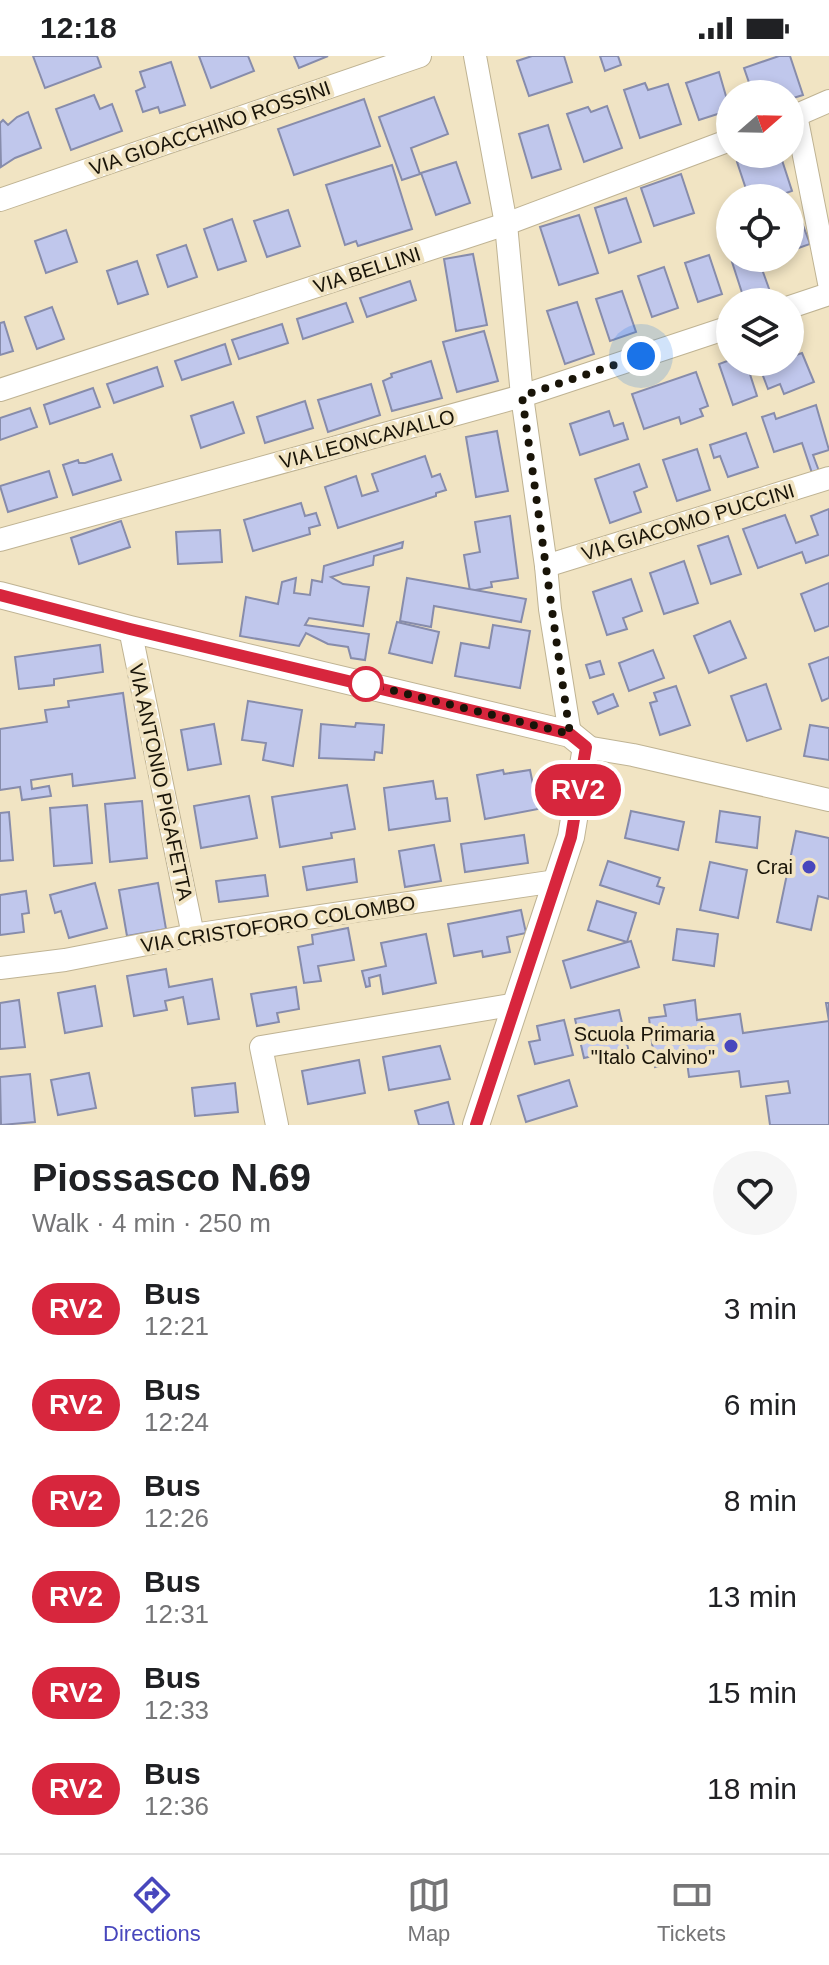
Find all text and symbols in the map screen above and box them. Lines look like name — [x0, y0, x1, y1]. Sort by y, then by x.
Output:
text: 12:18 — [40, 11, 117, 44]
street label: VIA GIOACCHINO ROSSINI — [87, 76, 333, 180]
north arrow — [716, 80, 804, 168]
map controls — [716, 80, 804, 376]
button: locate — [716, 184, 804, 272]
street label: VIA BELLINI — [311, 242, 423, 298]
button: layers — [716, 288, 804, 376]
your location — [621, 336, 661, 376]
street label: VIA LEONCAVALLO — [277, 405, 457, 473]
street label: VIA GIACOMO PUCCINI — [579, 479, 797, 565]
street label: VIA ANTONIO PIGAFETTA — [125, 662, 197, 903]
unlabelled marker — [349, 667, 383, 701]
line badge: RV2 — [532, 764, 624, 816]
text: RV2 — [551, 774, 605, 805]
place label: Crai — [756, 856, 793, 878]
marker: Crai — [800, 858, 818, 876]
street label: VIA CRISTOFORO COLOMBO — [139, 891, 417, 957]
place label: Scuola Primaria "Italo Calvino" — [574, 1023, 716, 1068]
marker: Scuola Primaria "Italo Calvino" — [722, 1037, 740, 1055]
button: heart — [713, 1151, 797, 1235]
text: Piossasco N.69 — [32, 1157, 311, 1199]
text: Walk · 4 min · 250 m — [32, 1208, 271, 1238]
text: Bus — [144, 1277, 201, 1310]
text: 3 min — [724, 1292, 797, 1325]
text: RV2 — [49, 1293, 103, 1324]
text: 12:21 — [144, 1311, 209, 1341]
text: Bus — [144, 1373, 201, 1406]
text: 6 min — [724, 1388, 797, 1421]
text: RV2 — [49, 1389, 103, 1420]
text: 12:24 — [144, 1407, 209, 1437]
text: Bus — [144, 1469, 201, 1502]
text: 8 min — [724, 1484, 797, 1517]
text: RV2 — [49, 1485, 103, 1516]
text: 12:26 — [144, 1503, 209, 1533]
text: Bus — [144, 1565, 201, 1598]
text: 13 min — [707, 1580, 797, 1613]
text: RV2 — [49, 1581, 103, 1612]
text: 12:31 — [144, 1599, 209, 1629]
text: Bus — [144, 1661, 201, 1694]
text: 15 min — [707, 1676, 797, 1709]
text: RV2 — [49, 1677, 103, 1708]
text: 12:33 — [144, 1695, 209, 1725]
text: Bus — [144, 1757, 201, 1790]
text: 18 min — [707, 1772, 797, 1805]
text: RV2 — [49, 1773, 103, 1804]
text: 12:36 — [144, 1791, 209, 1821]
tab: Directions — [103, 1873, 201, 1947]
tab: Map — [407, 1873, 451, 1947]
tab: Tickets — [657, 1873, 726, 1947]

